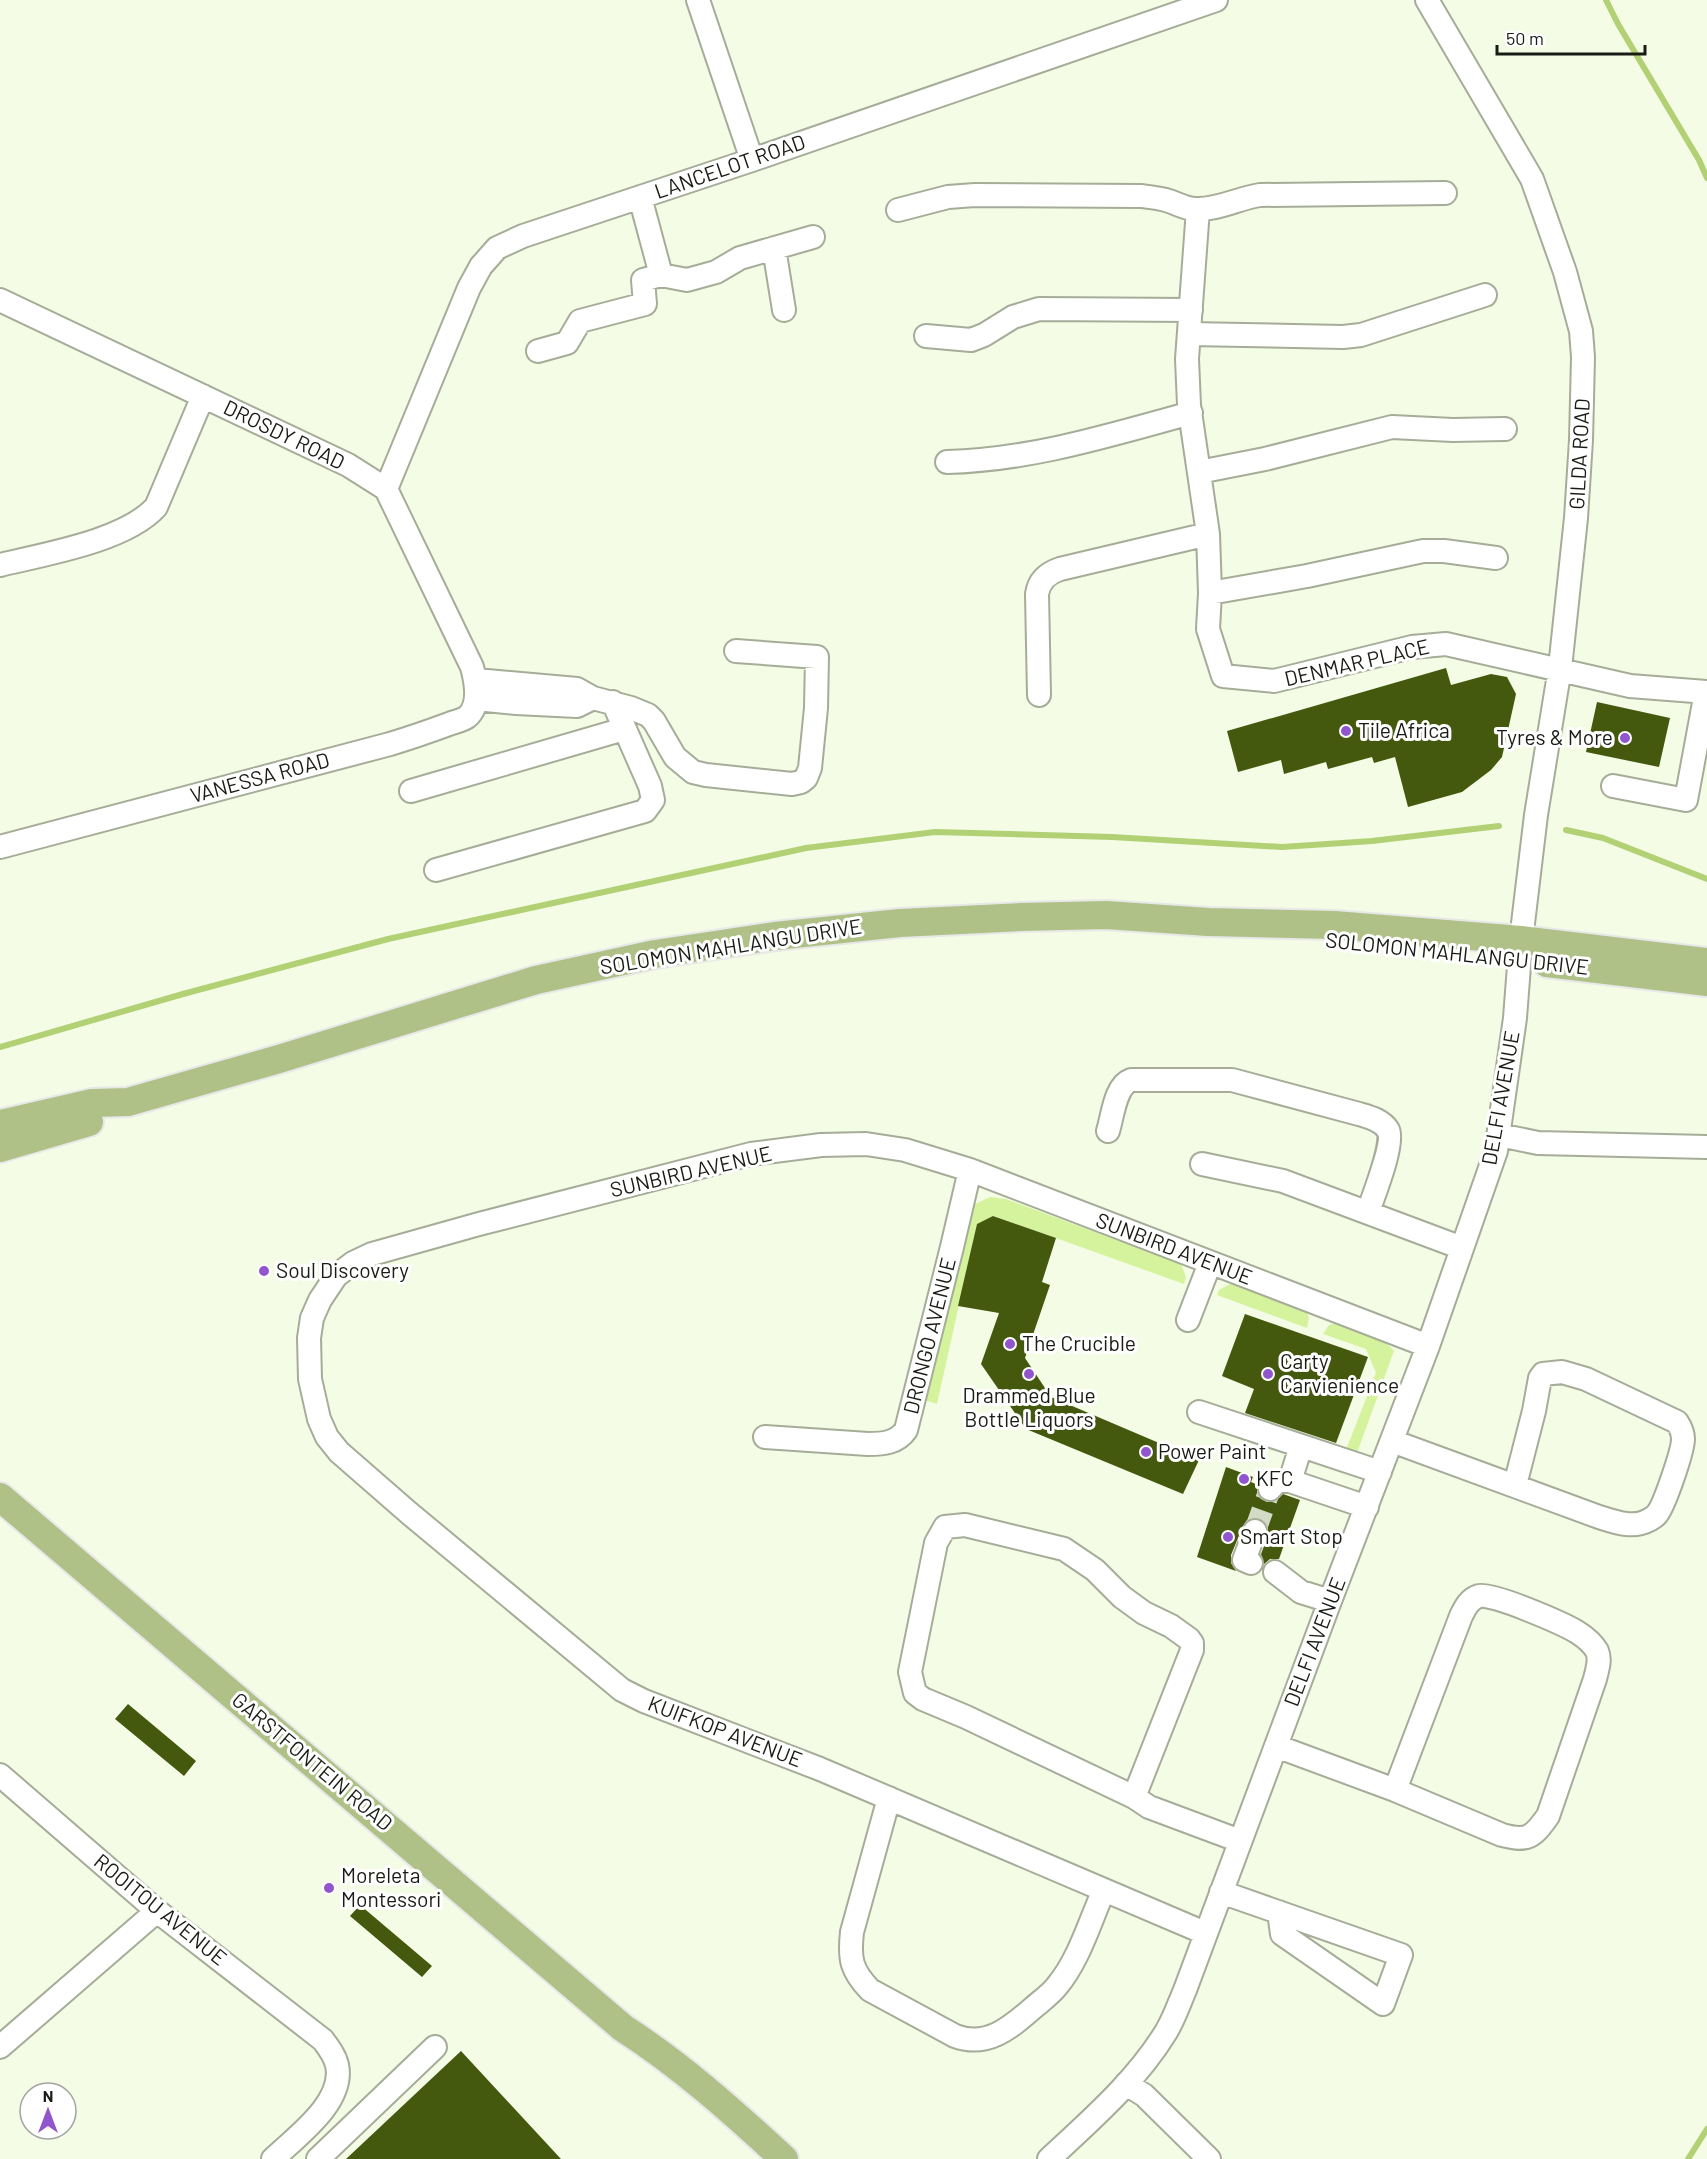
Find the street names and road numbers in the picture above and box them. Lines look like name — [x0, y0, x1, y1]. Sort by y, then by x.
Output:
street label: LANCELOT ROAD — [651, 128, 808, 203]
street label: DROSDY ROAD — [220, 394, 349, 474]
street label: GILDA ROAD — [1563, 398, 1594, 510]
street label: DENMAR PLACE — [1282, 633, 1432, 690]
street label: VANESSA ROAD — [187, 746, 332, 807]
street label: SOLOMON MAHLANGU DRIVE — [598, 912, 863, 979]
street label: SOLOMON MAHLANGU DRIVE — [1324, 926, 1590, 979]
street label: DELFI AVENUE — [1475, 1028, 1524, 1167]
street label: SUNBIRD AVENUE — [607, 1140, 774, 1201]
street label: SUNBIRD AVENUE — [1093, 1206, 1256, 1289]
street label: DRONGO AVENUE — [897, 1255, 960, 1416]
street label: DELFI AVENUE — [1278, 1573, 1350, 1710]
street label: GARSTFONTEIN ROAD — [228, 1687, 398, 1835]
street label: KUIFKOP AVENUE — [645, 1690, 806, 1771]
street label: ROOITOU AVENUE — [90, 1848, 232, 1970]

